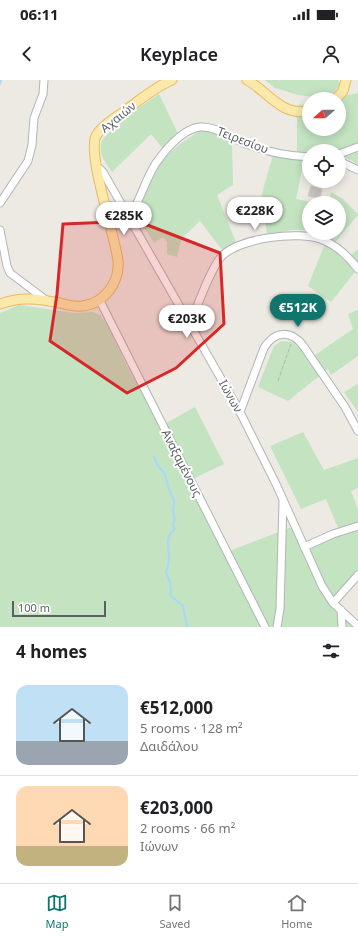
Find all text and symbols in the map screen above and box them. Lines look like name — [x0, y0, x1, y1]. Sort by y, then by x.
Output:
text: 06:11 — [20, 4, 59, 24]
text: Keyplace — [140, 42, 218, 66]
icon: back — [16, 43, 38, 65]
icon: person — [320, 43, 342, 65]
north arrow — [302, 92, 346, 136]
map controls — [302, 92, 346, 240]
street label: Αχαιών — [97, 97, 139, 137]
street label: Τειρεσίου — [215, 122, 271, 158]
button: locate — [302, 144, 346, 188]
button: layers — [302, 196, 346, 240]
pin: €228K — [227, 197, 283, 231]
text: €228K — [236, 201, 274, 219]
pin: €285K — [96, 202, 152, 236]
text: €285K — [105, 206, 143, 224]
pin: €512K — [270, 294, 326, 328]
text: €512K — [279, 298, 317, 316]
pin: €203K — [159, 305, 215, 339]
text: €203K — [168, 309, 206, 327]
street label: Ιώνων — [215, 377, 247, 415]
street label: Αναξαμένους — [158, 426, 206, 500]
scale bar — [12, 599, 106, 618]
text: 100 m — [18, 600, 50, 615]
text: 4 homes — [16, 640, 87, 663]
icon: filters — [320, 640, 342, 662]
text: €512,000 — [140, 696, 213, 719]
icon: home — [48, 701, 96, 749]
text: 5 rooms · 128 m² — [140, 719, 243, 737]
text: Δαιδάλου — [140, 737, 198, 755]
text: €203,000 — [140, 796, 213, 819]
icon: home — [48, 802, 96, 850]
text: 2 rooms · 66 m² — [140, 819, 235, 837]
text: Ιώνων — [140, 837, 178, 855]
tab: Map — [46, 892, 68, 931]
tab: Saved — [159, 892, 190, 931]
tab: Home — [281, 892, 313, 931]

